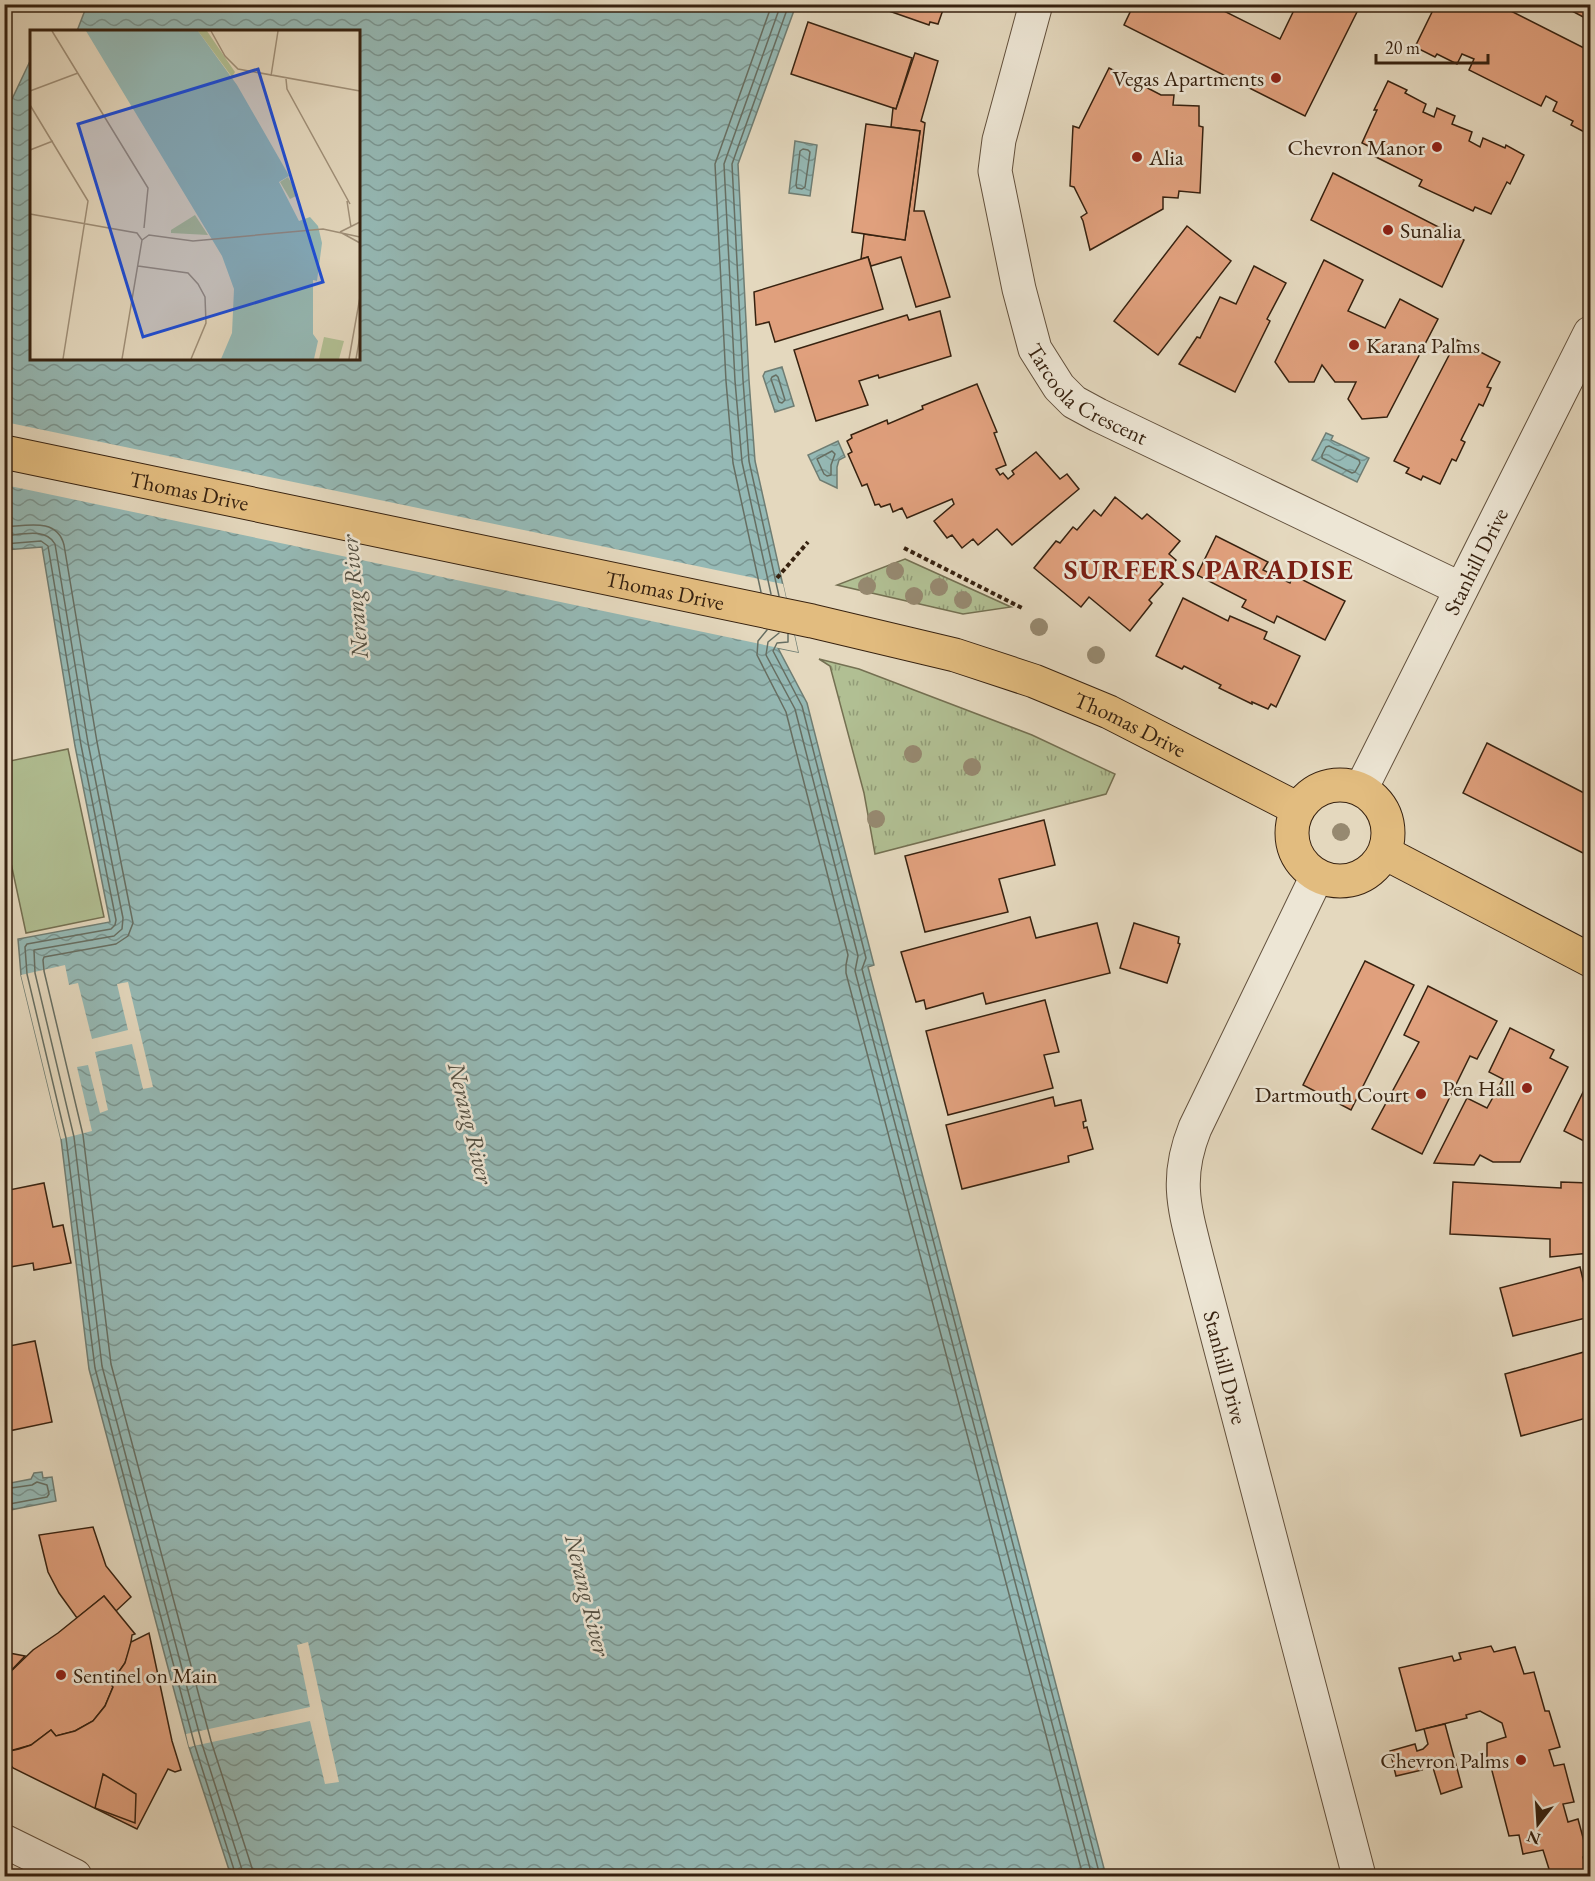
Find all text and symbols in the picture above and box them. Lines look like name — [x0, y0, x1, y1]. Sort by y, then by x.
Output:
scale bar — [1376, 27, 1488, 65]
inset map — [30, 30, 360, 360]
text: 20 m — [1385, 36, 1420, 59]
place label: Vegas Apartments — [1112, 64, 1264, 93]
marker: Vegas Apartments — [1269, 71, 1283, 85]
place label: Chevron Manor — [1288, 133, 1426, 162]
marker: Chevron Manor — [1430, 140, 1444, 154]
place label: Alia — [1148, 143, 1184, 172]
marker: Alia — [1130, 150, 1144, 164]
place label: Sunalia — [1400, 216, 1462, 245]
marker: Sunalia — [1381, 223, 1395, 237]
place label: Karana Palms — [1366, 331, 1480, 360]
street label: Tarcoola Crescent — [1020, 338, 1153, 451]
marker: Karana Palms — [1347, 338, 1361, 352]
street label: Thomas Drive — [127, 464, 252, 517]
street label: Stanhill Drive — [1436, 502, 1515, 620]
water label: Nerang River — [333, 532, 375, 661]
district label: SURFERS PARADISE — [1064, 551, 1354, 587]
street label: Thomas Drive — [602, 564, 728, 617]
street label: Thomas Drive — [1070, 685, 1192, 764]
water label: Nerang River — [441, 1058, 502, 1189]
place label: Pen Hall — [1442, 1074, 1515, 1103]
place label: Dartmouth Court — [1255, 1080, 1409, 1109]
marker: Pen Hall — [1520, 1081, 1534, 1095]
marker: Dartmouth Court — [1414, 1087, 1428, 1101]
street label: Stanhill Drive — [1197, 1307, 1254, 1428]
water label: Nerang River — [558, 1530, 619, 1661]
place label: Sentinel on Main — [73, 1661, 218, 1690]
marker: Sentinel on Main — [54, 1668, 68, 1682]
place label: Chevron Palms — [1380, 1746, 1509, 1775]
marker: Chevron Palms — [1514, 1753, 1528, 1767]
north arrow — [1508, 1794, 1568, 1854]
text: N — [1524, 1826, 1543, 1850]

